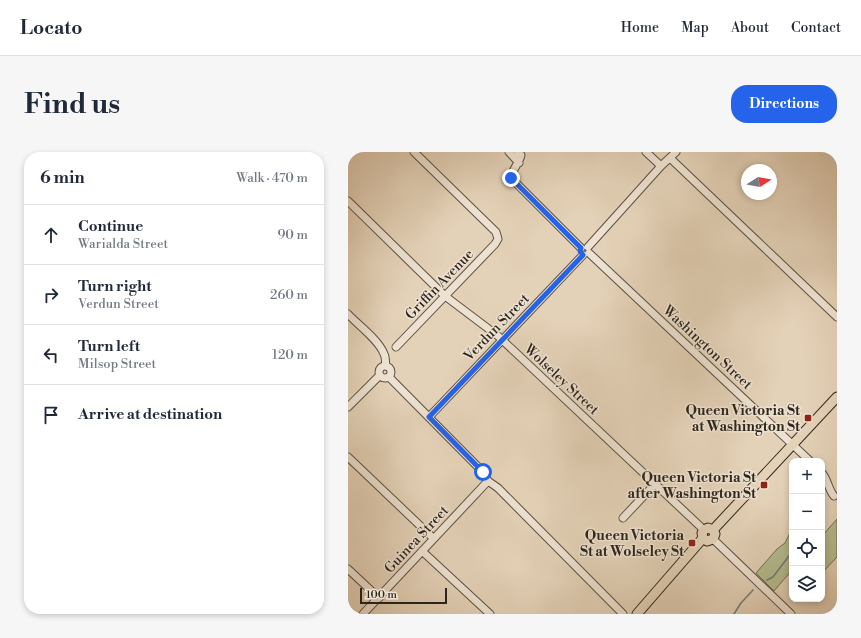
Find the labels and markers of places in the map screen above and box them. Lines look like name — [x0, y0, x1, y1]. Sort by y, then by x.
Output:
place label: Queen Victoria St at Washington St — [685, 402, 801, 436]
marker: Queen Victoria St at Washington St — [803, 413, 813, 423]
place label: Queen Victoria St after Washington St — [628, 469, 757, 503]
marker: Queen Victoria St after Washington St — [759, 480, 769, 490]
place label: Queen Victoria St at Wolseley St — [580, 527, 685, 561]
marker: Queen Victoria St at Wolseley St — [687, 538, 697, 548]

